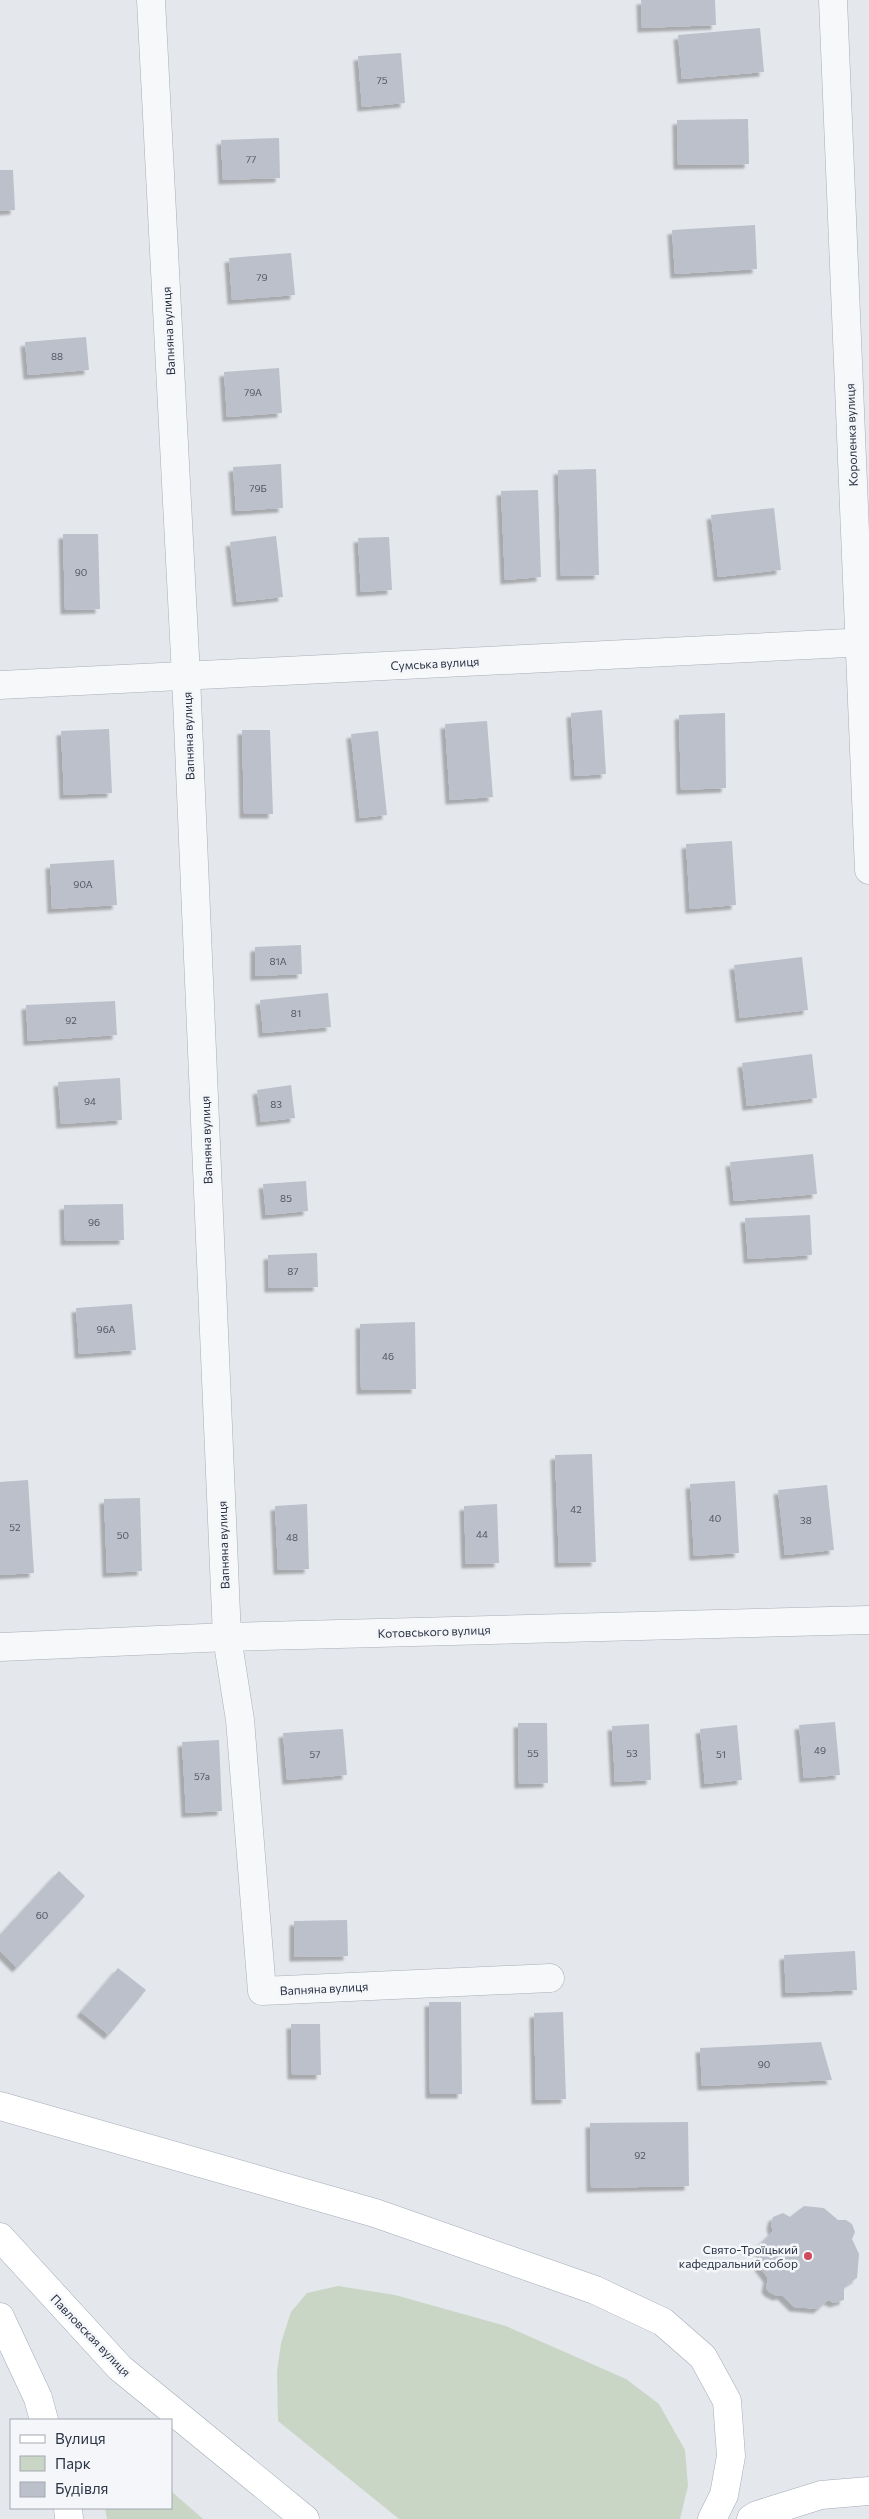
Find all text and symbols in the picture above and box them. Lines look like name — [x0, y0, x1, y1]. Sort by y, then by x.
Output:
house number: 75 — [377, 74, 388, 86]
house number: 77 — [246, 153, 256, 165]
house number: 79 — [256, 271, 268, 283]
street label: Вапняна вулиця — [159, 286, 177, 376]
house number: 88 — [51, 350, 63, 362]
street label: Короленка вулиця — [842, 383, 860, 487]
house number: 79А — [244, 386, 262, 398]
house number: 79Б — [249, 482, 267, 494]
house number: 90 — [75, 566, 87, 578]
street label: Сумська вулиця — [390, 654, 480, 672]
street label: Вапняна вулиця — [179, 692, 197, 780]
house number: 90А — [73, 878, 93, 890]
house number: 81А — [269, 955, 287, 967]
house number: 81 — [291, 1007, 301, 1019]
house number: 92 — [65, 1014, 77, 1026]
house number: 94 — [84, 1095, 96, 1107]
street label: Вапняна вулиця — [197, 1096, 215, 1184]
house number: 83 — [270, 1098, 282, 1110]
house number: 85 — [280, 1192, 292, 1204]
house number: 96 — [88, 1216, 100, 1228]
house number: 87 — [287, 1265, 299, 1277]
house number: 96А — [97, 1323, 115, 1335]
house number: 46 — [382, 1350, 394, 1362]
street label: Вапняна вулиця — [214, 1501, 232, 1589]
house number: 42 — [570, 1503, 582, 1515]
house number: 40 — [709, 1512, 721, 1524]
house number: 38 — [800, 1514, 812, 1526]
house number: 52 — [9, 1521, 21, 1533]
house number: 44 — [476, 1528, 488, 1540]
house number: 50 — [117, 1529, 129, 1541]
house number: 48 — [286, 1531, 298, 1543]
street label: Котовського вулиця — [377, 1622, 491, 1640]
house number: 49 — [814, 1744, 826, 1756]
house number: 55 — [527, 1747, 539, 1759]
house number: 53 — [626, 1747, 638, 1759]
house number: 57 — [309, 1748, 321, 1760]
house number: 51 — [716, 1748, 726, 1760]
house number: 57а — [194, 1770, 210, 1782]
house number: 60 — [36, 1909, 48, 1921]
street label: Вапняна вулиця — [279, 1979, 369, 1997]
house number: 90 — [758, 2058, 770, 2070]
house number: 92 — [634, 2149, 646, 2161]
place label: Свято-Троїцький кафедральний собор — [679, 2242, 798, 2270]
marker: Свято-Троїцький кафедральний собор — [802, 2250, 814, 2262]
street label: Павловская вулиця — [48, 2291, 134, 2379]
legend — [10, 2419, 172, 2509]
text: Вулиця — [55, 2429, 106, 2447]
text: Парк — [55, 2454, 91, 2472]
text: Будівля — [55, 2479, 108, 2497]

